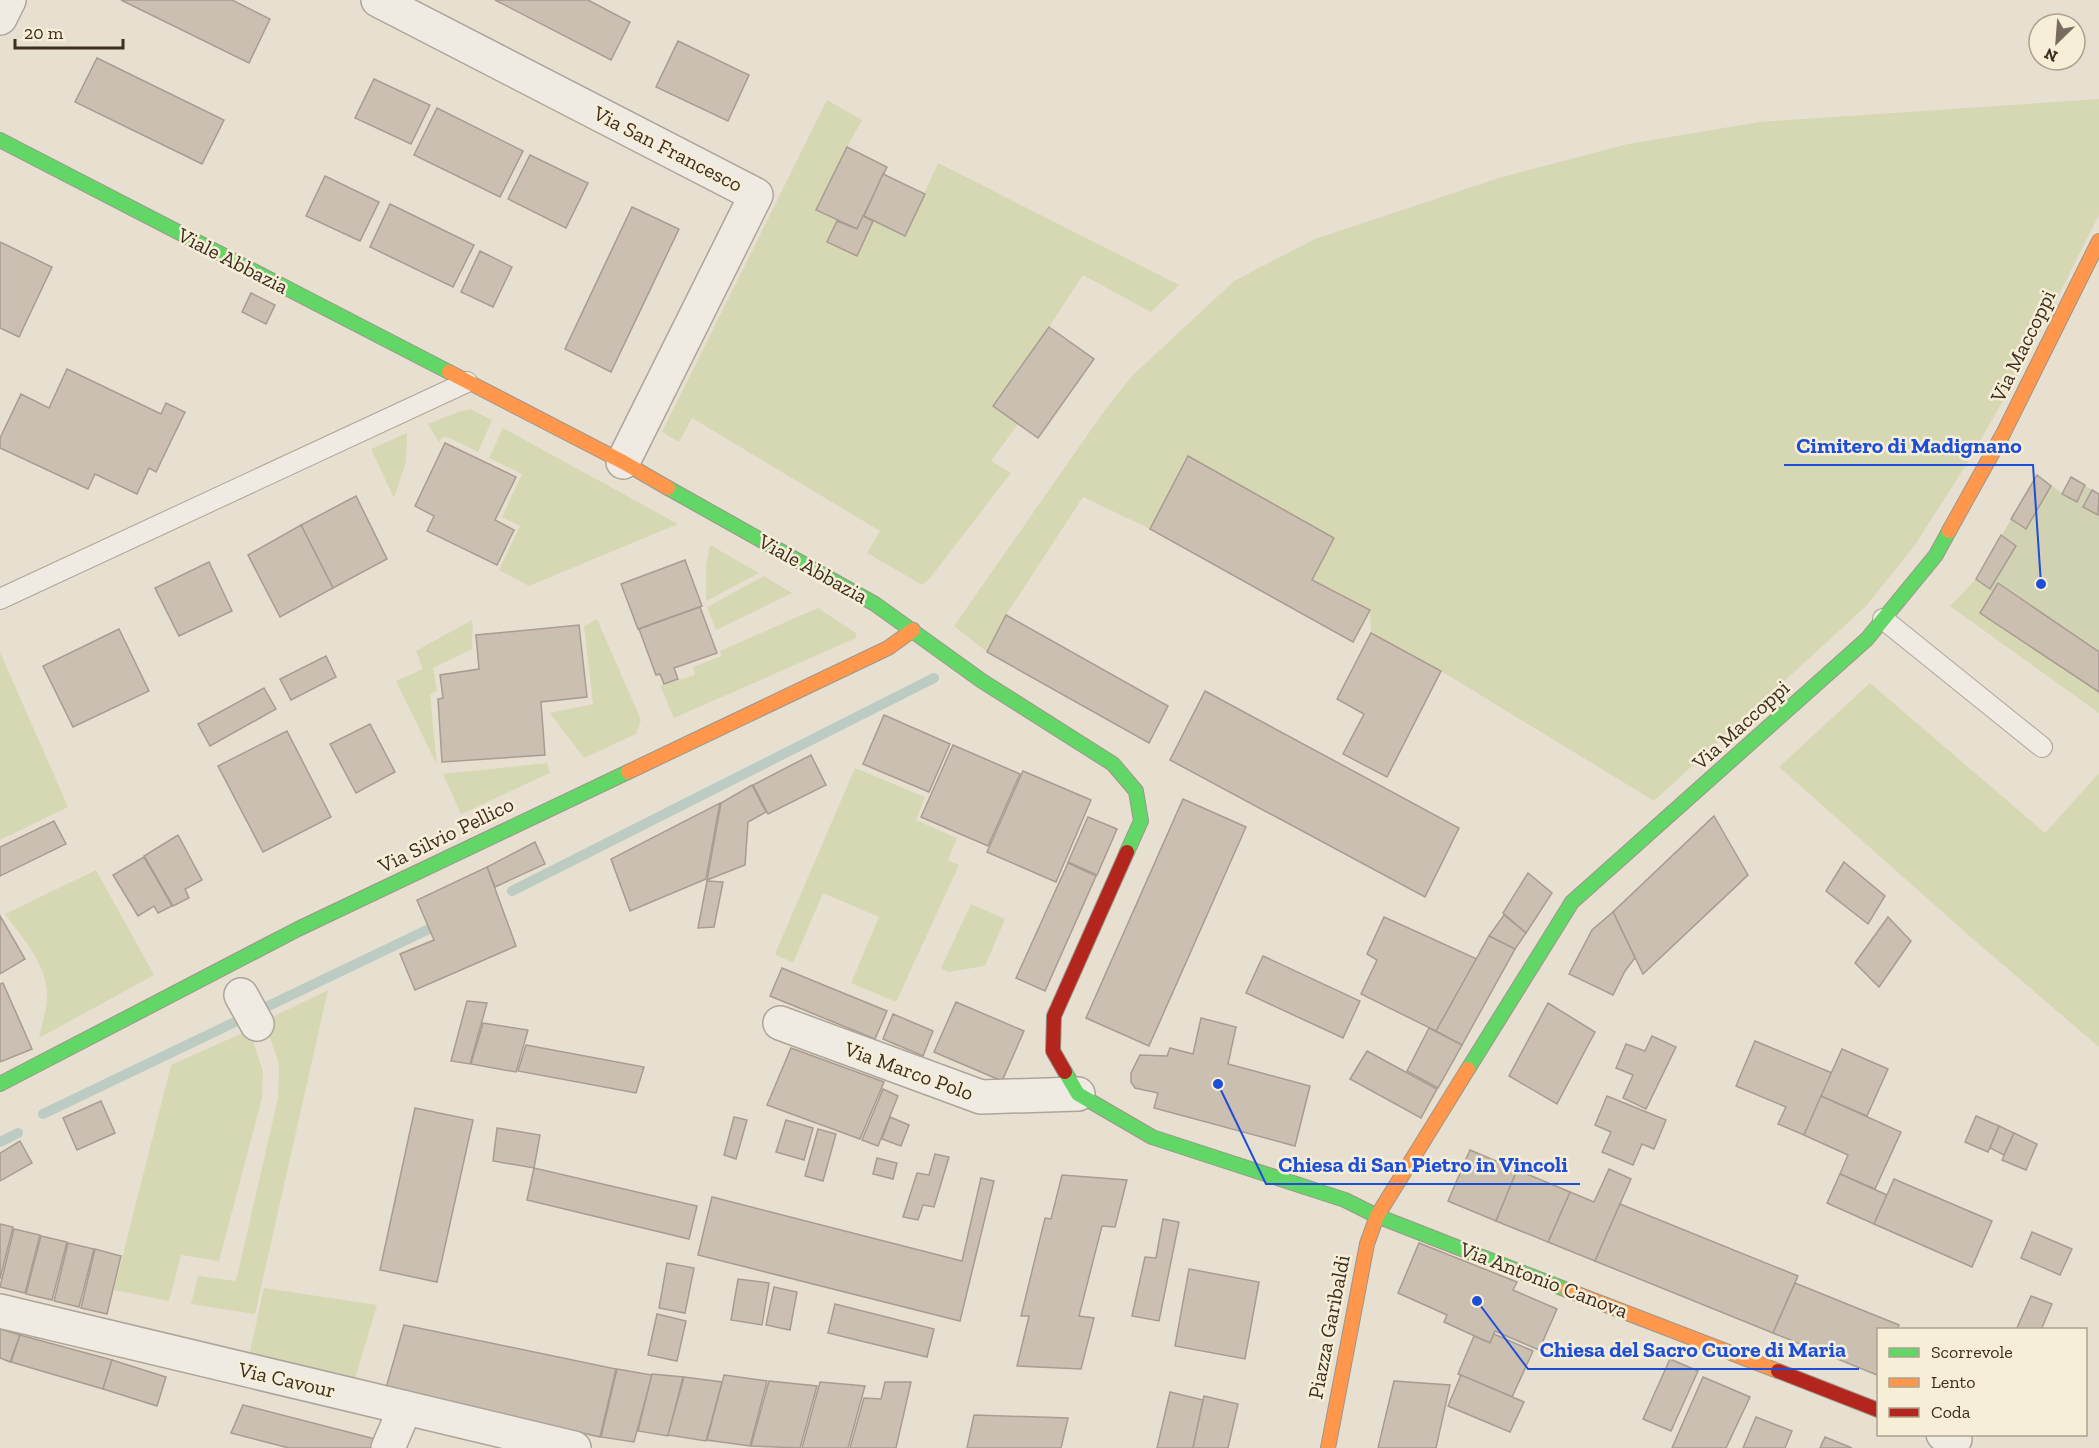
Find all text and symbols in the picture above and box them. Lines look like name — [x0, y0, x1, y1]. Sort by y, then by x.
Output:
scale bar — [15, 12, 123, 50]
north arrow — [2027, 12, 2087, 72]
text: 20 m — [24, 22, 64, 44]
text: N — [2041, 44, 2060, 66]
street label: Via San Francesco — [589, 100, 747, 197]
street label: Viale Abbazia — [173, 222, 293, 299]
street label: Via Maccoppi — [1984, 286, 2060, 407]
callout: Cimitero di Madignano — [1784, 425, 2033, 465]
text: Cimitero di Madignano — [1796, 432, 2022, 459]
street label: Viale Abbazia — [754, 528, 872, 609]
street label: Via Maccoppi — [1686, 675, 1794, 775]
street label: Via Silvio Pellico — [373, 791, 518, 879]
street label: Via Marco Polo — [840, 1035, 977, 1105]
callout: Chiesa di San Pietro in Vincoli — [1266, 1144, 1580, 1184]
text: Chiesa di San Pietro in Vincoli — [1278, 1151, 1568, 1178]
street label: Via Antonio Canova — [1456, 1236, 1632, 1323]
street label: Piazza Garibaldi — [1302, 1253, 1355, 1401]
legend — [1877, 1328, 2087, 1436]
callout: Chiesa del Sacro Cuore di Maria — [1528, 1329, 1859, 1369]
text: Chiesa del Sacro Cuore di Maria — [1540, 1336, 1846, 1363]
text: Scorrevole — [1931, 1341, 2013, 1363]
street label: Via Cavour — [235, 1356, 338, 1403]
text: Lento — [1931, 1371, 1976, 1393]
text: Coda — [1931, 1401, 1971, 1423]

